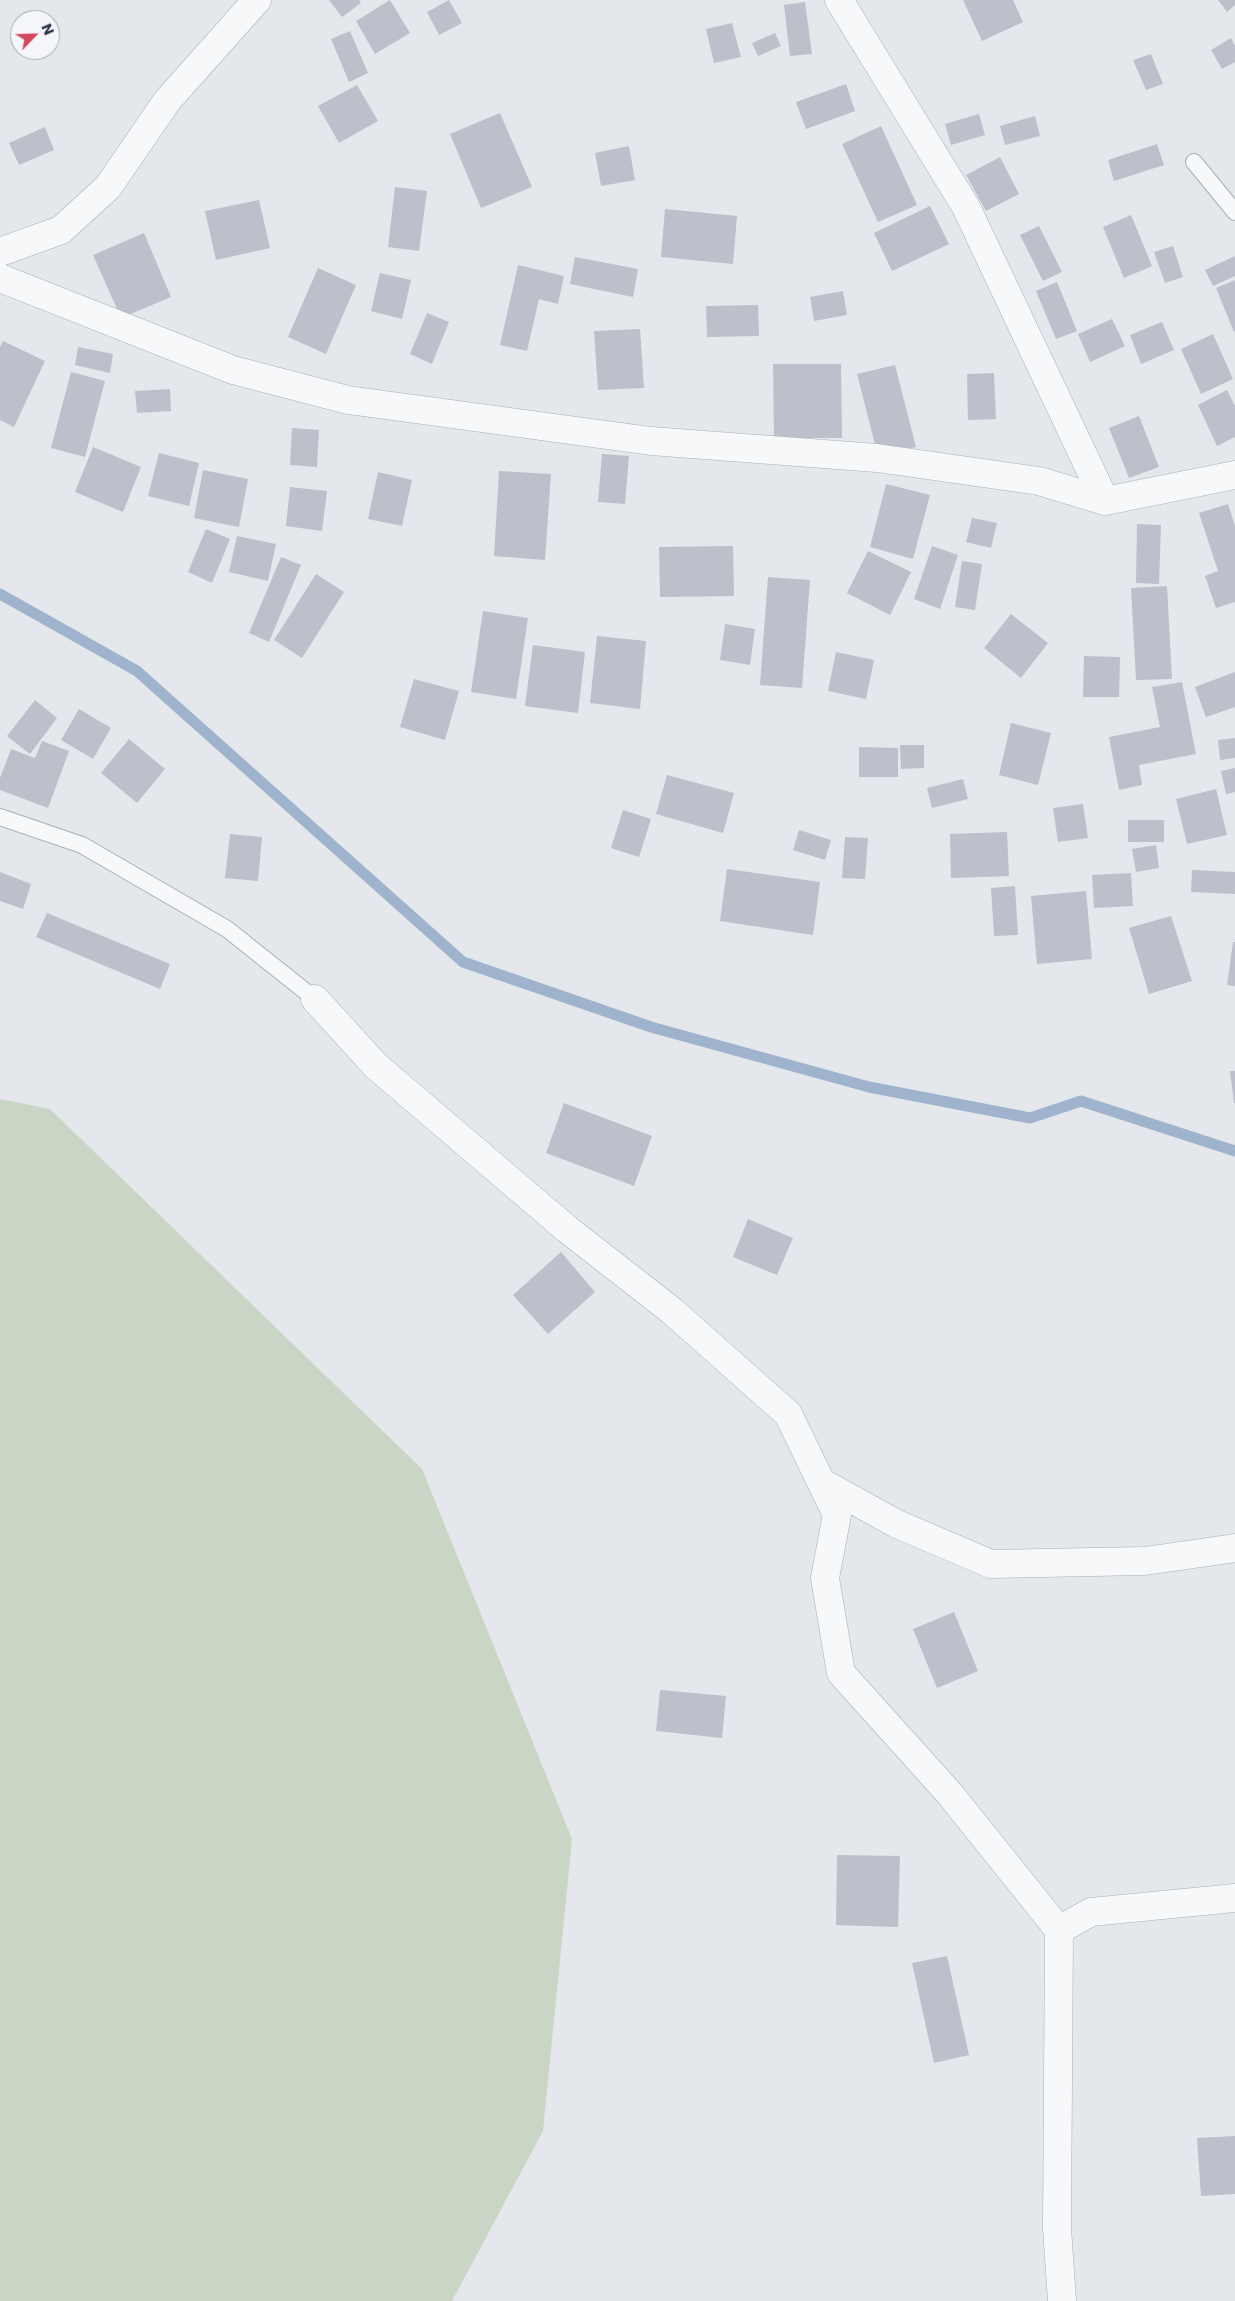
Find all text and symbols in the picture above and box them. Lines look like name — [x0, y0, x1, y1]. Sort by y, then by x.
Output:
north arrow — [10, 10, 60, 60]
text: N — [37, 20, 59, 38]

